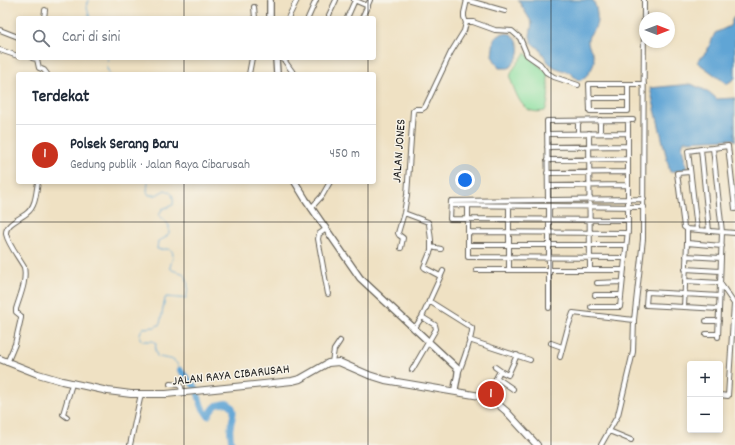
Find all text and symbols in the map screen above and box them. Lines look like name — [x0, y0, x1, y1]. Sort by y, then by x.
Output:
north arrow — [639, 12, 675, 48]
search box — [16, 16, 376, 60]
icon: search — [30, 27, 52, 49]
text: Cari di sini — [62, 27, 120, 49]
text: Terdekat — [32, 86, 89, 110]
street label: JALAN JONES — [388, 118, 412, 184]
text: Polsek Serang Baru — [70, 134, 178, 156]
text: 1 — [44, 145, 46, 164]
text: 450 m — [330, 145, 360, 164]
text: Gedung publik · Jalan Raya Cibarusah — [70, 156, 250, 175]
your location — [455, 170, 475, 190]
street label: JALAN RAYA CIBARUSAH — [171, 360, 291, 392]
map controls — [687, 361, 723, 433]
button: + — [687, 361, 723, 397]
pin: 1 — [478, 379, 504, 409]
button: − — [687, 397, 723, 433]

